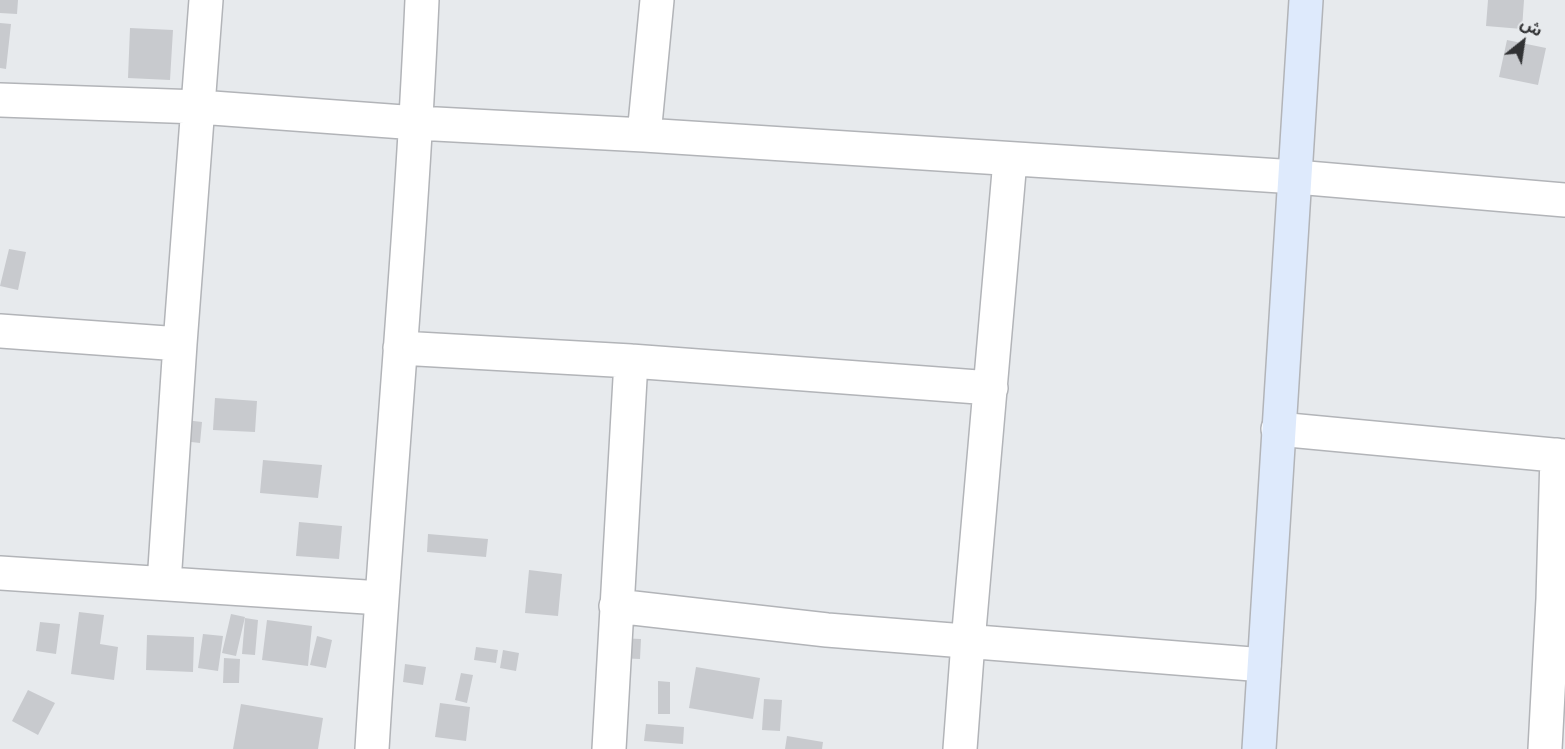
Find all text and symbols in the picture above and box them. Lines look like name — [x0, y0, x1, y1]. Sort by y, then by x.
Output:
text: ش — [1517, 11, 1547, 41]
north arrow — [1493, 12, 1553, 72]

